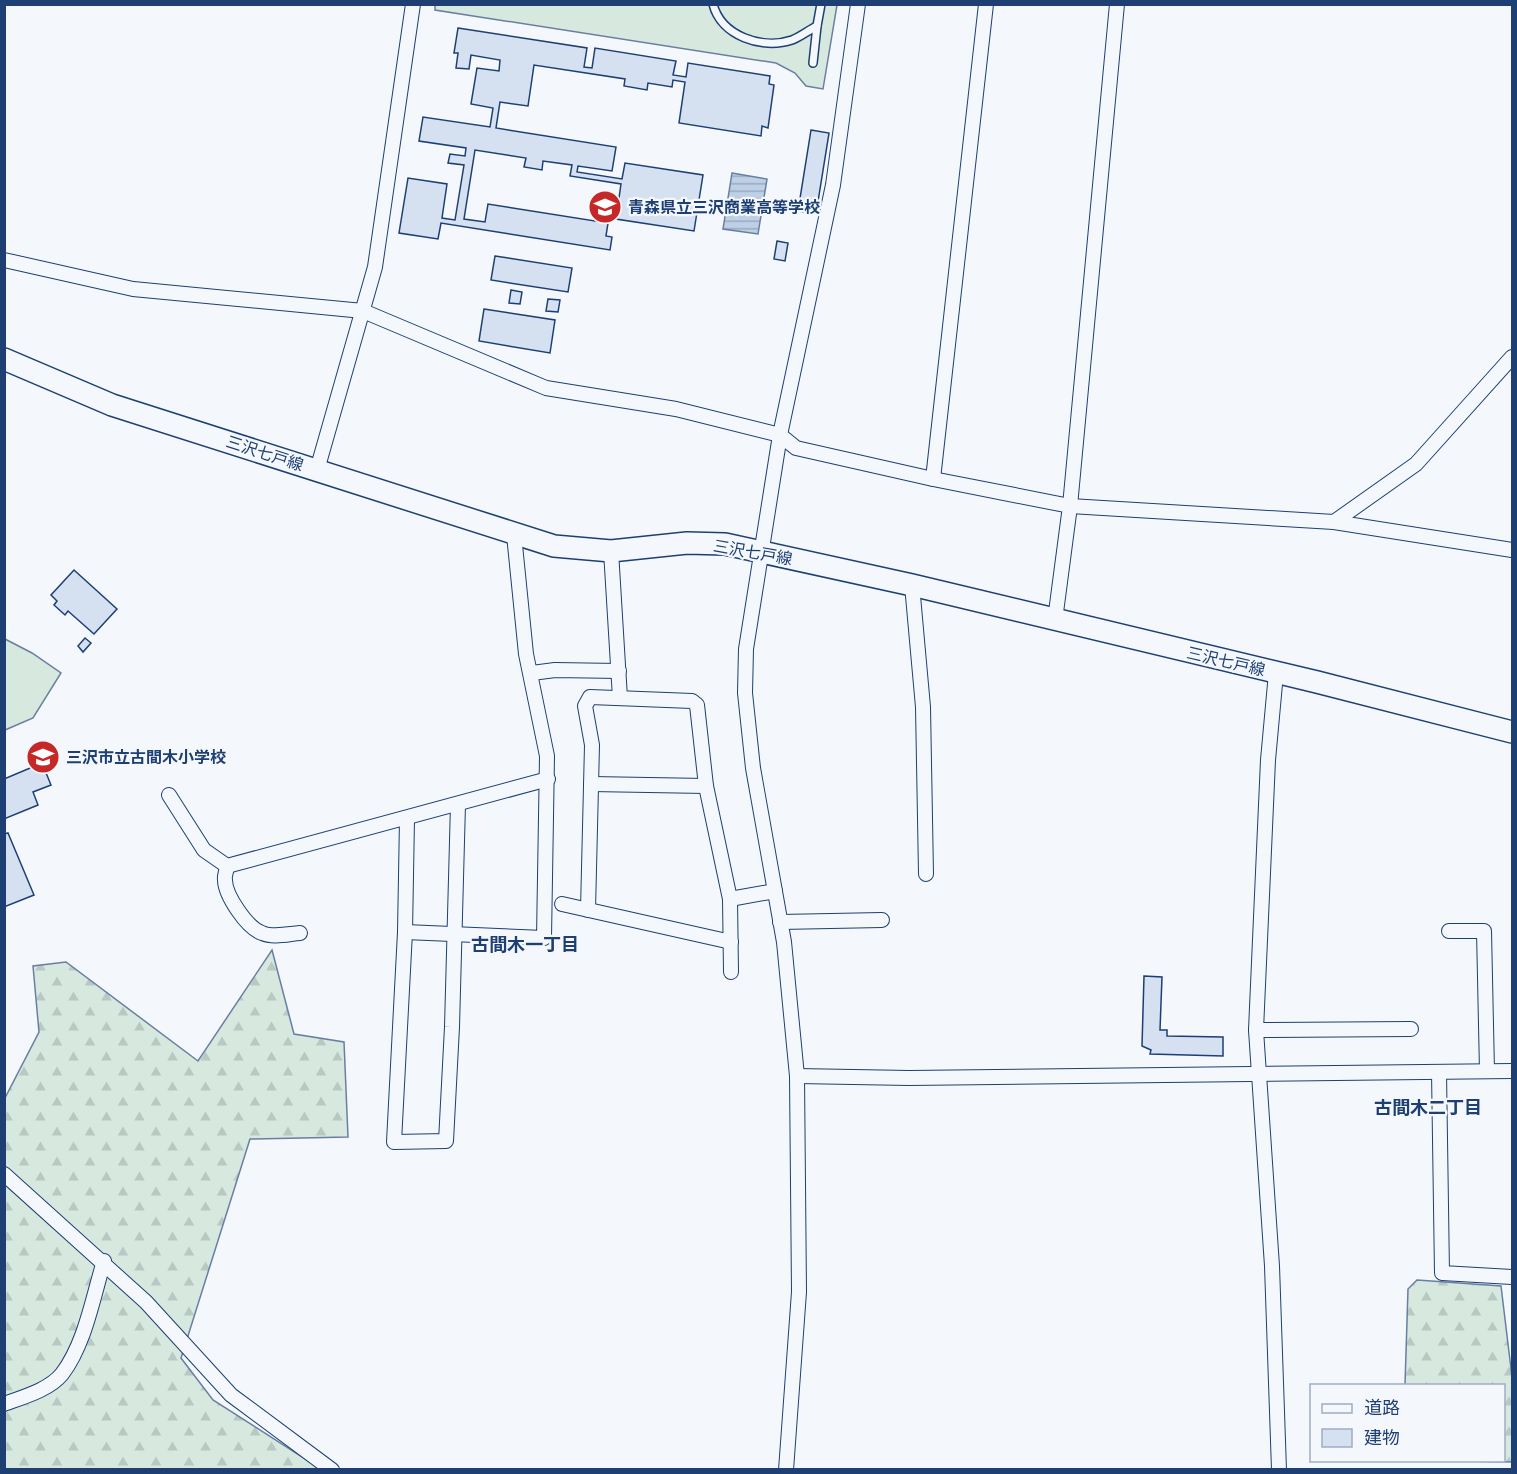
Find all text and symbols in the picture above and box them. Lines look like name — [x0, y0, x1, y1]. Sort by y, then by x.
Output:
school or university icon: 青森県立三沢商業高等学校 — [587, 189, 623, 225]
place label: 青森県立三沢商業高等学校 — [628, 197, 820, 217]
street label: 三沢七戸線 — [224, 431, 306, 475]
street label: 三沢七戸線 — [712, 535, 794, 569]
street label: 三沢七戸線 — [1185, 642, 1267, 680]
school or university icon: 三沢市立古間木小学校 — [25, 739, 61, 775]
place label: 三沢市立古間木小学校 — [66, 747, 226, 767]
district label: 古間木一丁目 — [471, 933, 579, 956]
district label: 古間木二丁目 — [1374, 1096, 1482, 1119]
legend — [1310, 1384, 1505, 1462]
text: 道路 — [1364, 1396, 1400, 1419]
text: 建物 — [1364, 1426, 1400, 1449]

